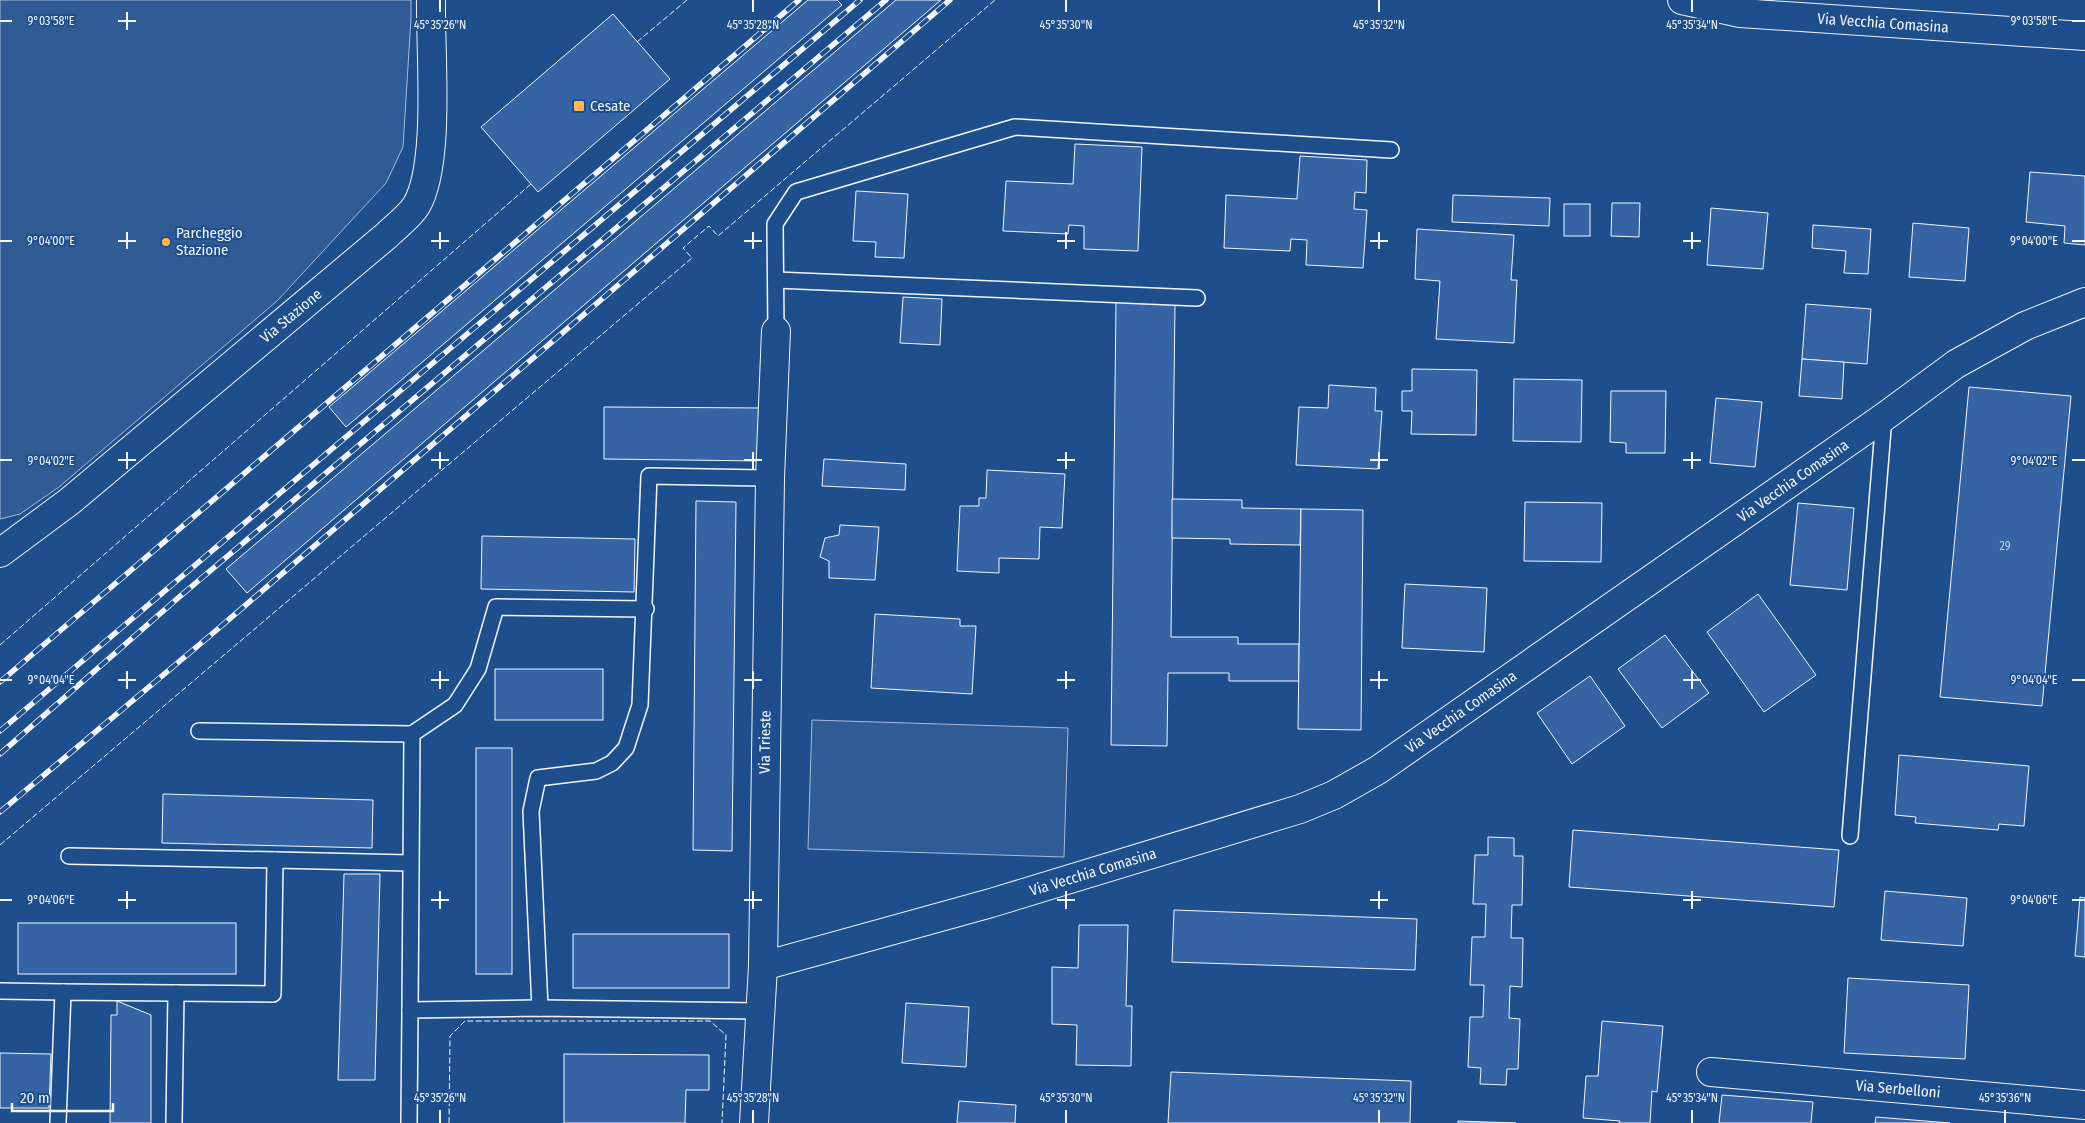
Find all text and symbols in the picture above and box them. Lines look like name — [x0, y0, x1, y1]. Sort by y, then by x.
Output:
street label: Via Vecchia Comasina — [1817, 9, 1949, 37]
text: 9°03'58"E — [28, 14, 75, 28]
text: 9°03'58"E — [2011, 14, 2058, 28]
text: 45°35'26"N — [414, 18, 466, 32]
text: 45°35'28"N — [727, 18, 779, 32]
text: 45°35'30"N — [1039, 18, 1093, 32]
text: 45°35'32"N — [1353, 18, 1405, 32]
text: 45°35'34"N — [1666, 18, 1718, 32]
place label: Cesate — [590, 97, 630, 115]
marker: Cesate — [572, 99, 586, 113]
place label: Parcheggio Stazione — [176, 224, 243, 259]
text: 9°04'00"E — [27, 234, 75, 248]
text: 9°04'00"E — [2010, 234, 2058, 248]
marker: Parcheggio Stazione — [160, 236, 172, 248]
street label: Via Stazione — [257, 285, 325, 347]
street label: Via Vecchia Comasina — [1734, 436, 1852, 526]
text: 9°04'02"E — [28, 454, 75, 468]
text: 9°04'02"E — [2011, 454, 2058, 468]
house number: 29 — [1999, 539, 2011, 553]
street label: Via Vecchia Comasina — [1402, 667, 1520, 757]
text: 9°04'04"E — [28, 673, 75, 687]
text: 9°04'04"E — [2011, 673, 2058, 687]
street label: Via Trieste — [755, 710, 775, 774]
street label: Via Vecchia Comasina — [1027, 844, 1159, 900]
text: 9°04'06"E — [27, 893, 75, 907]
text: 9°04'06"E — [2010, 893, 2058, 907]
street label: Via Serbelloni — [1855, 1076, 1941, 1102]
scale bar — [12, 1080, 114, 1112]
text: 20 m — [20, 1089, 50, 1107]
text: 45°35'26"N — [414, 1091, 466, 1105]
text: 45°35'28"N — [727, 1091, 779, 1105]
text: 45°35'30"N — [1039, 1091, 1093, 1105]
text: 45°35'32"N — [1353, 1091, 1405, 1105]
text: 45°35'34"N — [1666, 1091, 1718, 1105]
text: 45°35'36"N — [1979, 1091, 2031, 1105]

